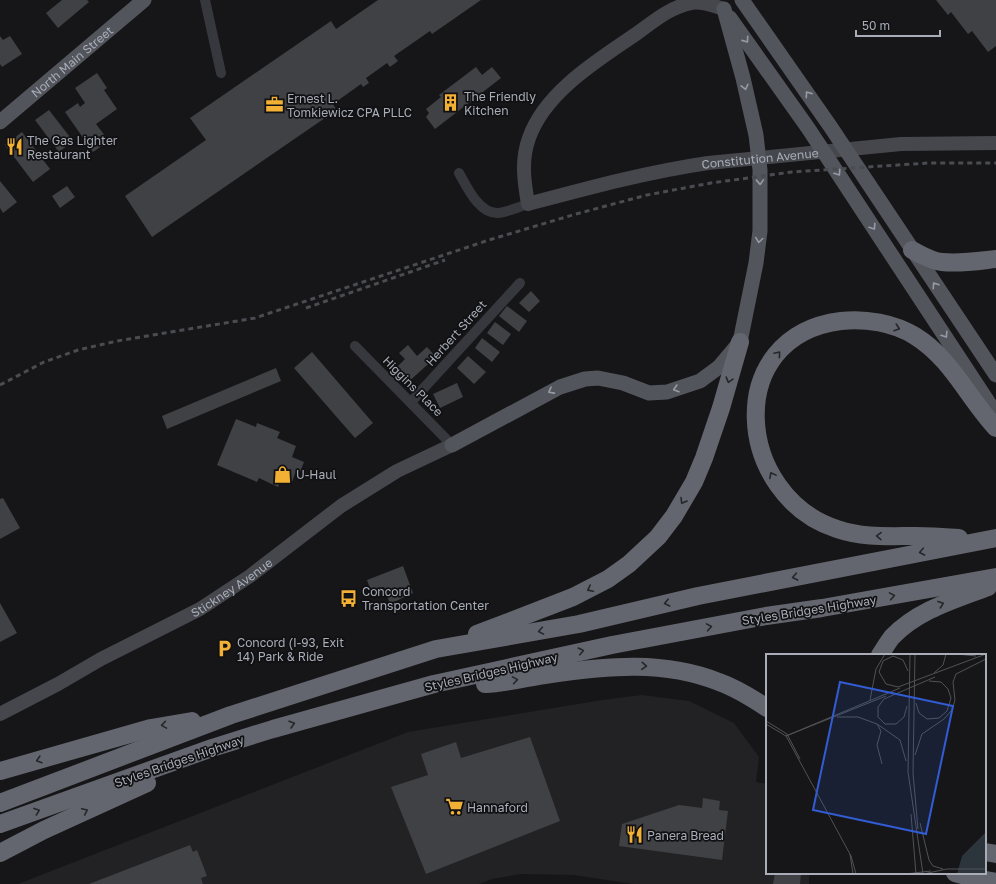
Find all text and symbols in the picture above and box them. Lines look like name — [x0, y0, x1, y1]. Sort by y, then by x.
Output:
scale bar — [856, 12, 940, 38]
text: 50 m — [862, 18, 890, 33]
street label: North Main Street — [28, 22, 116, 100]
one-way arrow — [741, 36, 748, 43]
one-way arrow — [741, 84, 749, 90]
place label: The Friendly Kitchen — [464, 89, 536, 118]
place label: Ernest L. Tomkiewicz CPA PLLC — [287, 91, 412, 120]
one-way arrow — [806, 92, 813, 99]
building icon: The Friendly Kitchen — [441, 93, 461, 113]
office icon: Ernest L. Tomkiewicz CPA PLLC — [264, 95, 284, 115]
place label: The Gas Lighter Restaurant — [27, 133, 118, 162]
restaurant icon: The Gas Lighter Restaurant — [4, 137, 24, 157]
street label: Constitution Avenue — [701, 145, 819, 171]
one-way arrow — [833, 168, 840, 175]
one-way arrow — [756, 179, 765, 185]
one-way arrow — [868, 222, 875, 229]
one-way arrow — [755, 237, 764, 243]
one-way arrow — [932, 282, 940, 289]
street label: Herbert Street — [423, 297, 490, 369]
one-way arrow — [893, 323, 900, 332]
one-way arrow — [940, 331, 948, 338]
one-way arrow — [773, 351, 780, 358]
street label: Higgins Place — [380, 353, 446, 419]
one-way arrow — [725, 376, 734, 383]
one-way arrow — [673, 384, 680, 393]
one-way arrow — [548, 387, 556, 394]
shop icon: U-Haul — [273, 464, 293, 484]
place label: U-Haul — [296, 467, 336, 482]
one-way arrow — [769, 472, 777, 479]
one-way arrow — [681, 497, 688, 504]
one-way arrow — [876, 532, 882, 541]
one-way arrow — [919, 548, 926, 556]
street label: Stickney Avenue — [188, 554, 275, 620]
one-way arrow — [792, 572, 798, 581]
place label: Concord Transportation Center — [362, 584, 489, 613]
one-way arrow — [587, 584, 594, 591]
bus stop icon: Concord Transportation Center — [339, 588, 359, 608]
street label: Styles Bridges Highway — [741, 592, 878, 628]
one-way arrow — [889, 592, 895, 600]
one-way arrow — [664, 598, 671, 607]
one-way arrow — [937, 601, 944, 609]
one-way arrow — [706, 623, 712, 631]
one-way arrow — [537, 626, 544, 635]
place label: Concord (I-93, Exit 14) Park & Ride — [237, 635, 344, 664]
parking icon: Concord (I-93, Exit 14) Park & Ride — [214, 639, 234, 659]
one-way arrow — [578, 648, 584, 656]
street label: Styles Bridges Highway — [423, 649, 559, 695]
inset map — [766, 654, 986, 874]
one-way arrow — [641, 662, 647, 671]
one-way arrow — [512, 676, 518, 685]
one-way arrow — [289, 720, 296, 729]
one-way arrow — [161, 721, 168, 729]
street label: Styles Bridges Highway — [112, 732, 246, 790]
one-way arrow — [36, 755, 42, 763]
supermarket icon: Hannaford — [444, 797, 464, 817]
place label: Hannaford — [467, 800, 528, 815]
one-way arrow — [33, 807, 40, 816]
one-way arrow — [81, 808, 89, 816]
restaurant icon: Panera Bread — [624, 825, 644, 845]
place label: Panera Bread — [647, 828, 724, 843]

